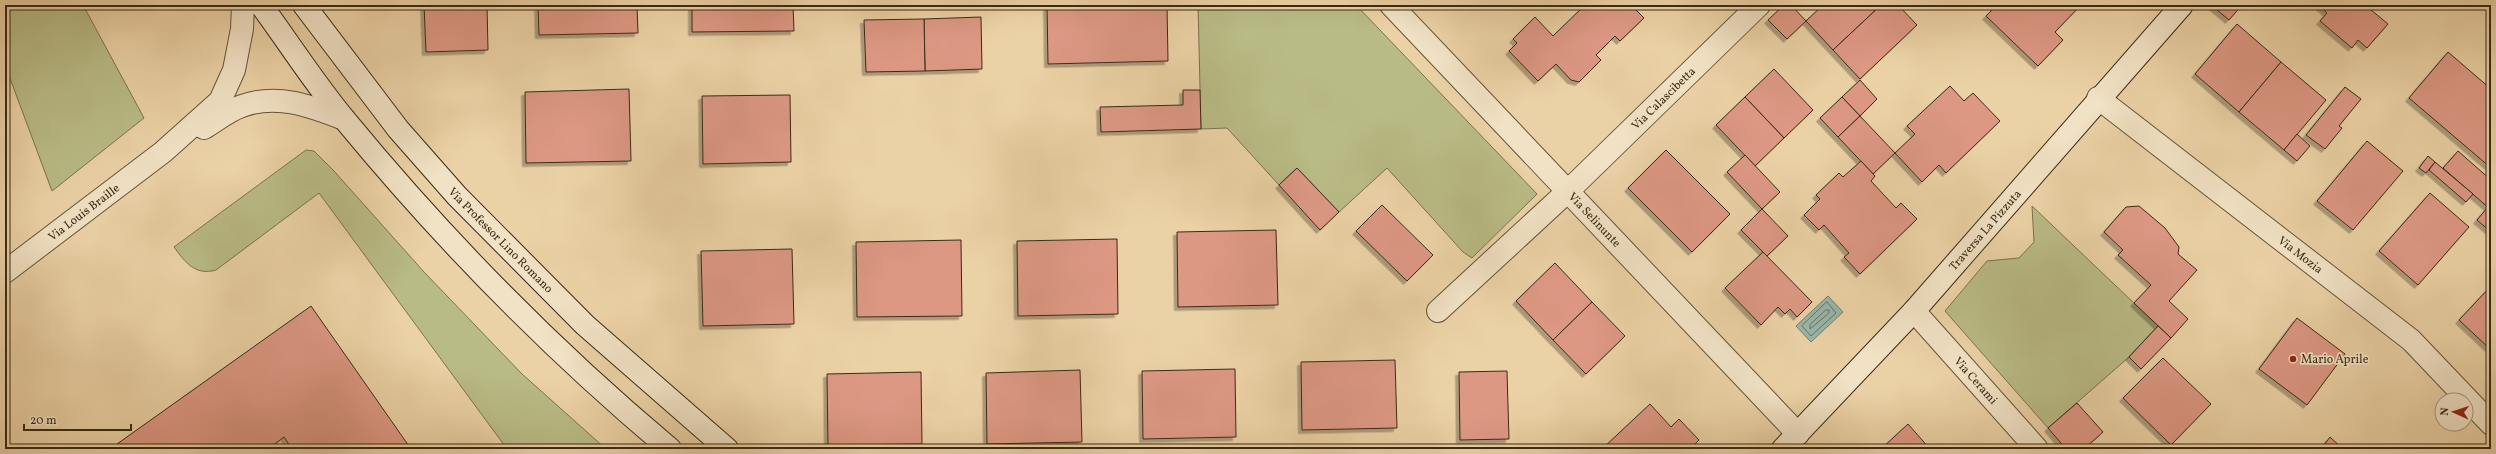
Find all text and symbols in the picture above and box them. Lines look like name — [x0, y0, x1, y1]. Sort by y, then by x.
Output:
street label: Via Calascibetta — [1628, 64, 1700, 134]
street label: Via Louis Braille — [45, 180, 124, 245]
street label: Via Professor Lino Romano — [444, 184, 556, 297]
street label: Traversa La Pizzuta — [1946, 187, 2026, 274]
street label: Via Selinunte — [1564, 189, 1624, 252]
street label: Via Mozia — [2274, 233, 2326, 278]
place label: Mario Aprile — [2301, 352, 2369, 368]
street label: Via Cerami — [1950, 354, 2001, 409]
marker: Mario Aprile — [2288, 354, 2298, 364]
north arrow — [2434, 392, 2474, 432]
scale bar — [24, 406, 131, 432]
text: N — [2438, 407, 2453, 416]
text: 20 m — [30, 413, 57, 429]

